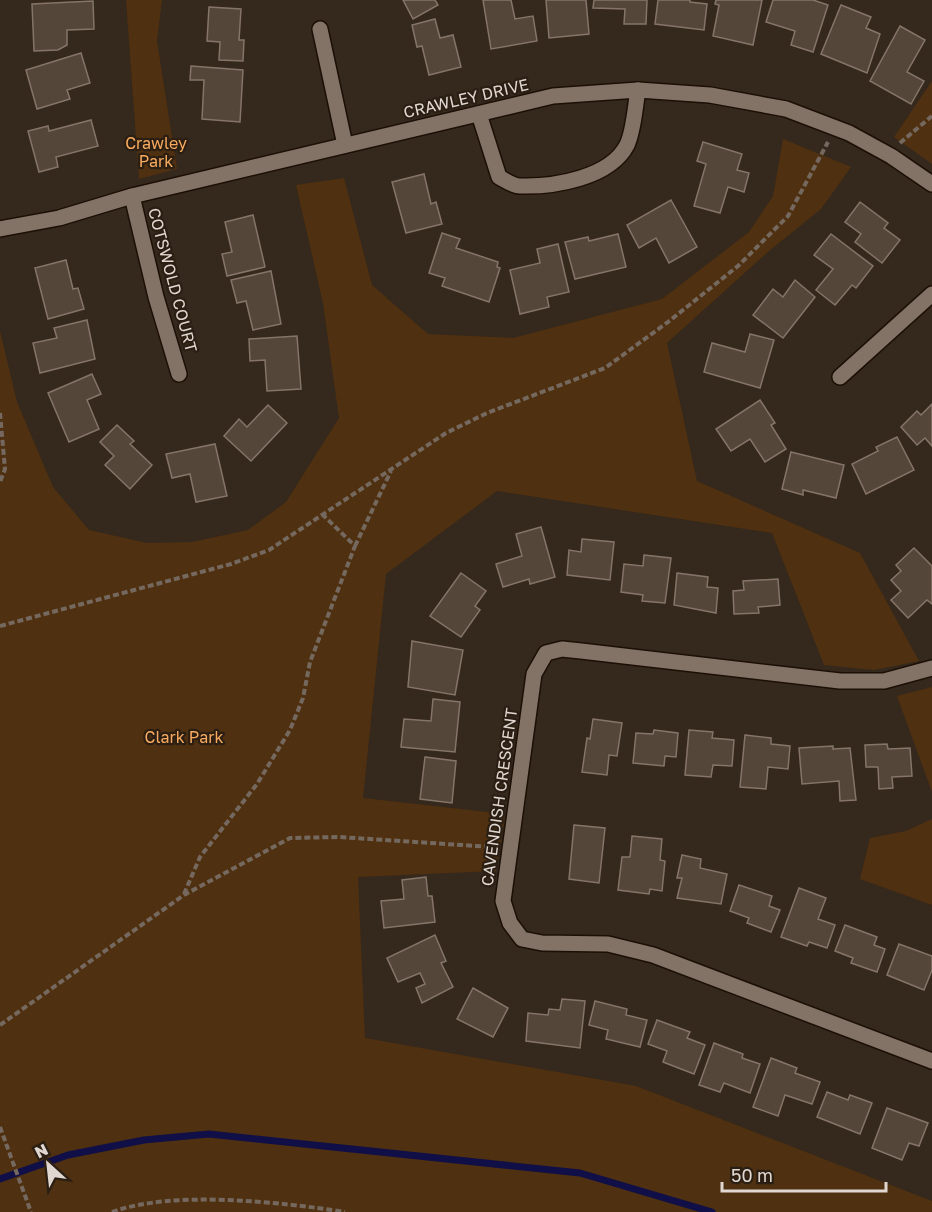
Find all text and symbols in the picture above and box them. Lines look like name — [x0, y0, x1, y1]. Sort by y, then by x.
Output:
street label: CRAWLEY DRIVE — [402, 74, 530, 122]
park label: Crawley Park — [125, 133, 187, 171]
street label: COTSWOLD COURT — [144, 206, 202, 354]
street label: CAVENDISH CRESCENT — [477, 707, 521, 887]
park label: Clark Park — [145, 727, 223, 747]
north arrow — [18, 1134, 78, 1194]
text: N — [31, 1139, 51, 1162]
scale bar — [722, 1155, 886, 1193]
text: 50 m — [731, 1164, 773, 1186]

